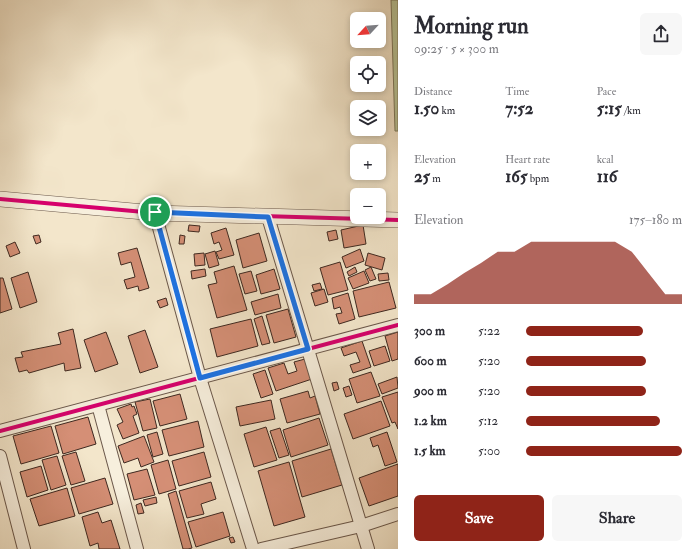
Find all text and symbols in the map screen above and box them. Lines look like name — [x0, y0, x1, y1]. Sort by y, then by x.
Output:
north arrow — [350, 12, 386, 48]
map controls — [350, 12, 386, 224]
text: Morning run — [414, 12, 529, 40]
button: share — [640, 13, 682, 55]
text: 09:25 · 5 × 300 m — [414, 41, 499, 57]
button: locate — [350, 56, 386, 92]
text: Distance — [414, 85, 452, 98]
text: Time — [505, 85, 529, 98]
text: Pace — [597, 85, 616, 98]
text: 1.50 — [414, 98, 439, 119]
text: 7:52 — [505, 98, 533, 119]
text: 5:15 — [597, 98, 622, 119]
button: layers — [350, 100, 386, 136]
text: km — [439, 104, 455, 117]
text: /km — [622, 104, 641, 117]
button: + — [350, 144, 386, 180]
text: Elevation — [414, 153, 456, 166]
text: Heart rate — [505, 153, 550, 166]
text: kcal — [597, 153, 614, 166]
text: 25 — [414, 166, 430, 187]
text: 165 — [505, 166, 527, 187]
text: 116 — [597, 166, 617, 187]
text: m — [430, 172, 441, 185]
text: bpm — [527, 172, 549, 185]
button: − — [350, 188, 386, 224]
pin — [138, 195, 172, 229]
icon: arrive — [144, 201, 166, 223]
text: Elevation — [414, 212, 464, 228]
text: 175–180 m — [629, 212, 682, 228]
text: 300 m — [414, 323, 445, 339]
text: 5:22 — [478, 323, 500, 339]
text: 600 m — [414, 353, 447, 369]
text: 5:20 — [478, 353, 500, 369]
text: 900 m — [414, 383, 447, 399]
text: 5:20 — [478, 383, 500, 399]
text: 1.2 km — [414, 413, 447, 429]
text: 5:12 — [478, 413, 498, 429]
text: 1.5 km — [414, 443, 446, 459]
text: 5:00 — [478, 443, 500, 459]
button: Save — [414, 495, 544, 541]
button: Share — [552, 495, 682, 541]

